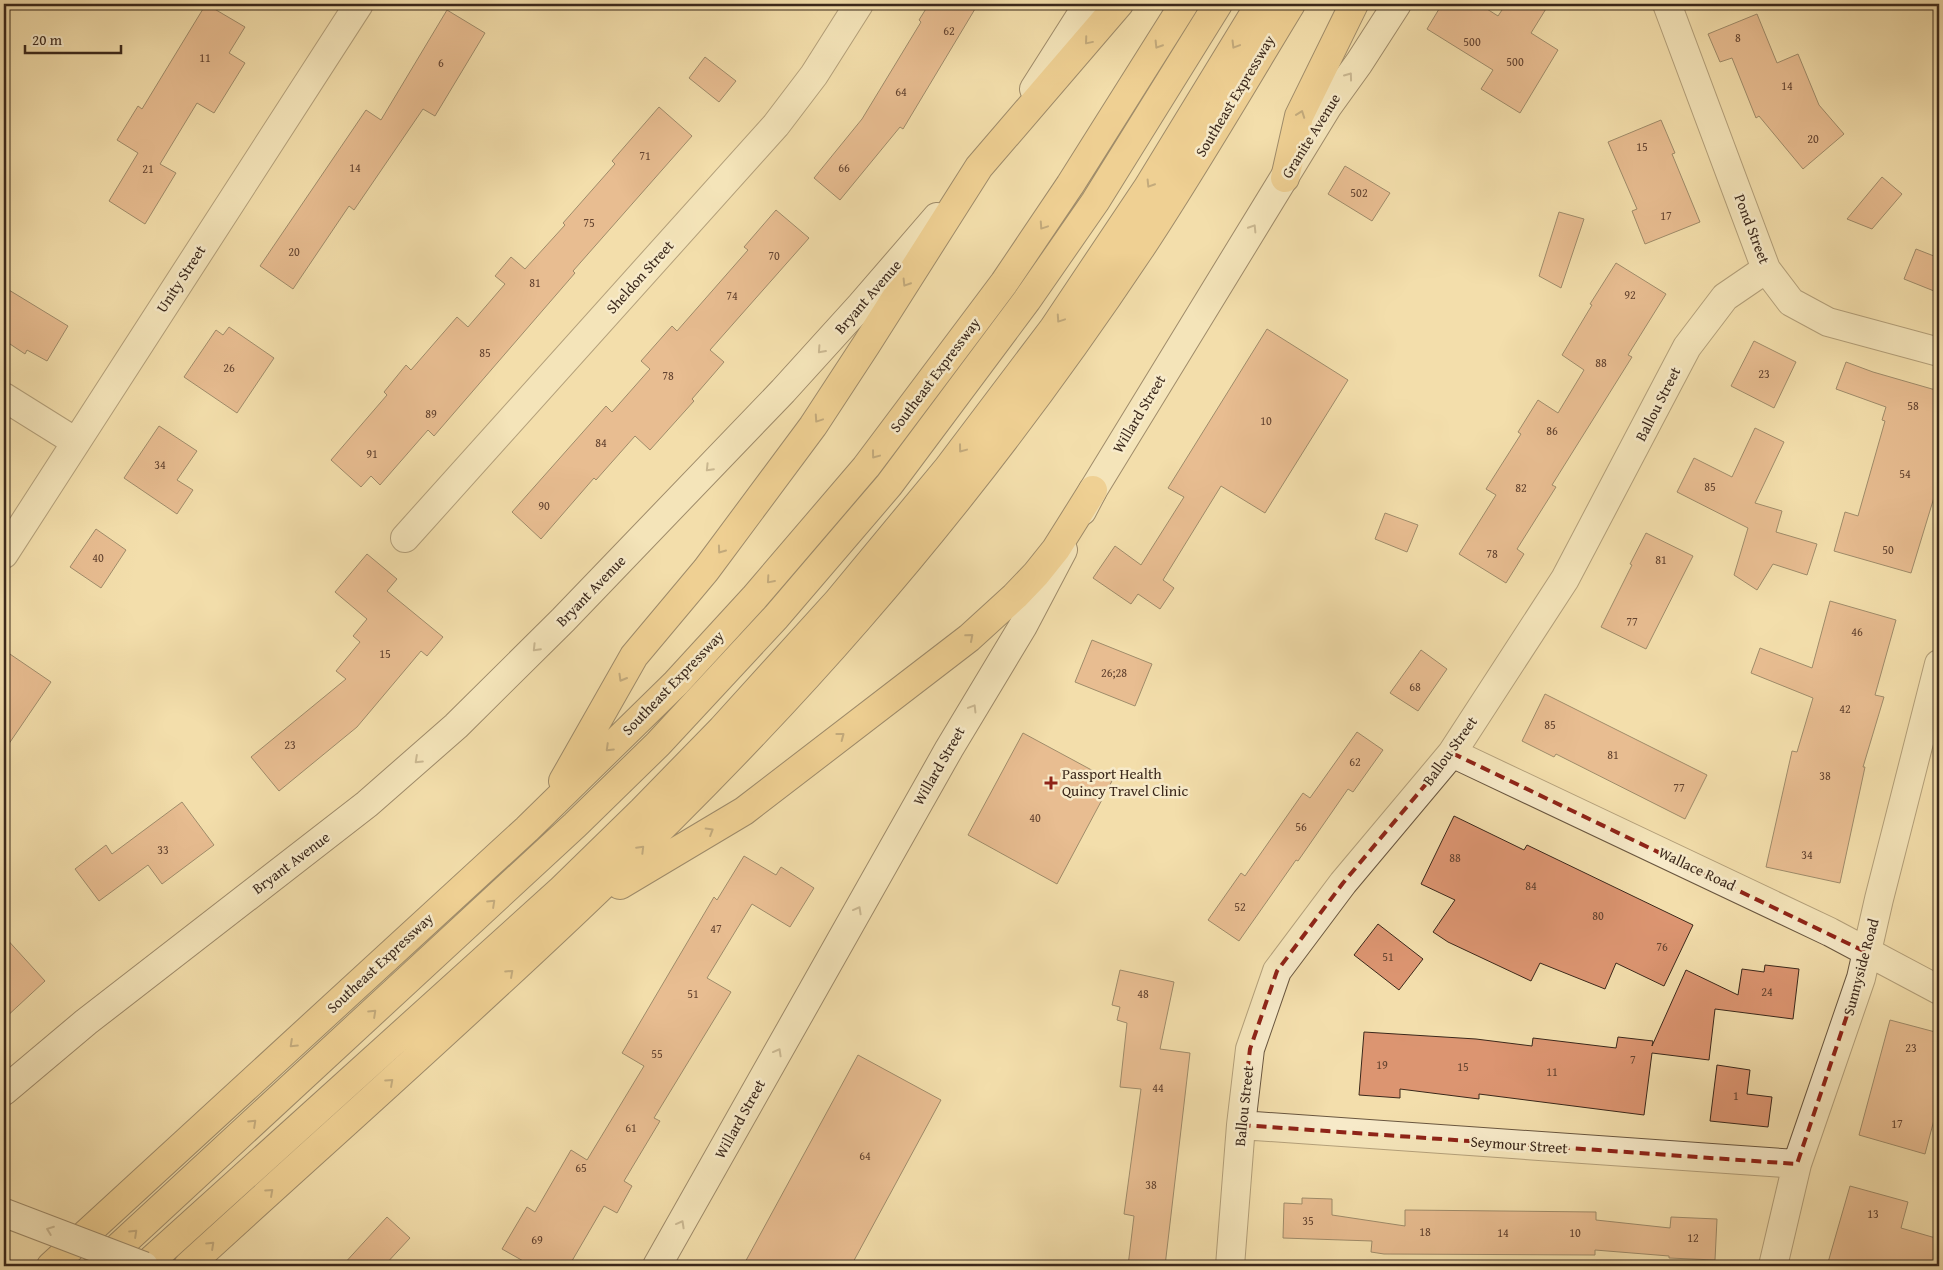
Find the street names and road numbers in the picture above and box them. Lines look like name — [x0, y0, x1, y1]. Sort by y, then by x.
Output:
street label: Southeast Expressway — [1190, 30, 1280, 161]
street label: Granite Avenue — [1276, 89, 1345, 182]
street label: Pond Street — [1730, 191, 1776, 267]
street label: Sheldon Street — [601, 235, 679, 318]
street label: Unity Street — [151, 240, 211, 317]
street label: Bryant Avenue — [829, 255, 906, 338]
street label: Southeast Expressway — [884, 313, 985, 436]
street label: Ballou Street — [1630, 362, 1686, 445]
street label: Willard Street — [1107, 370, 1171, 457]
street label: Bryant Avenue — [551, 550, 630, 631]
street label: Southeast Expressway — [617, 625, 729, 740]
street label: Ballou Street — [1417, 711, 1482, 790]
street label: Willard Street — [908, 722, 970, 809]
street label: Bryant Avenue — [248, 826, 334, 899]
street label: Wallace Road — [1655, 841, 1739, 896]
street label: Southeast Expressway — [322, 907, 438, 1018]
street label: Sunnyside Road — [1837, 916, 1884, 1018]
street label: Ballou Street — [1229, 1064, 1258, 1147]
street label: Willard Street — [709, 1075, 770, 1162]
street label: Seymour Street — [1470, 1131, 1569, 1158]

